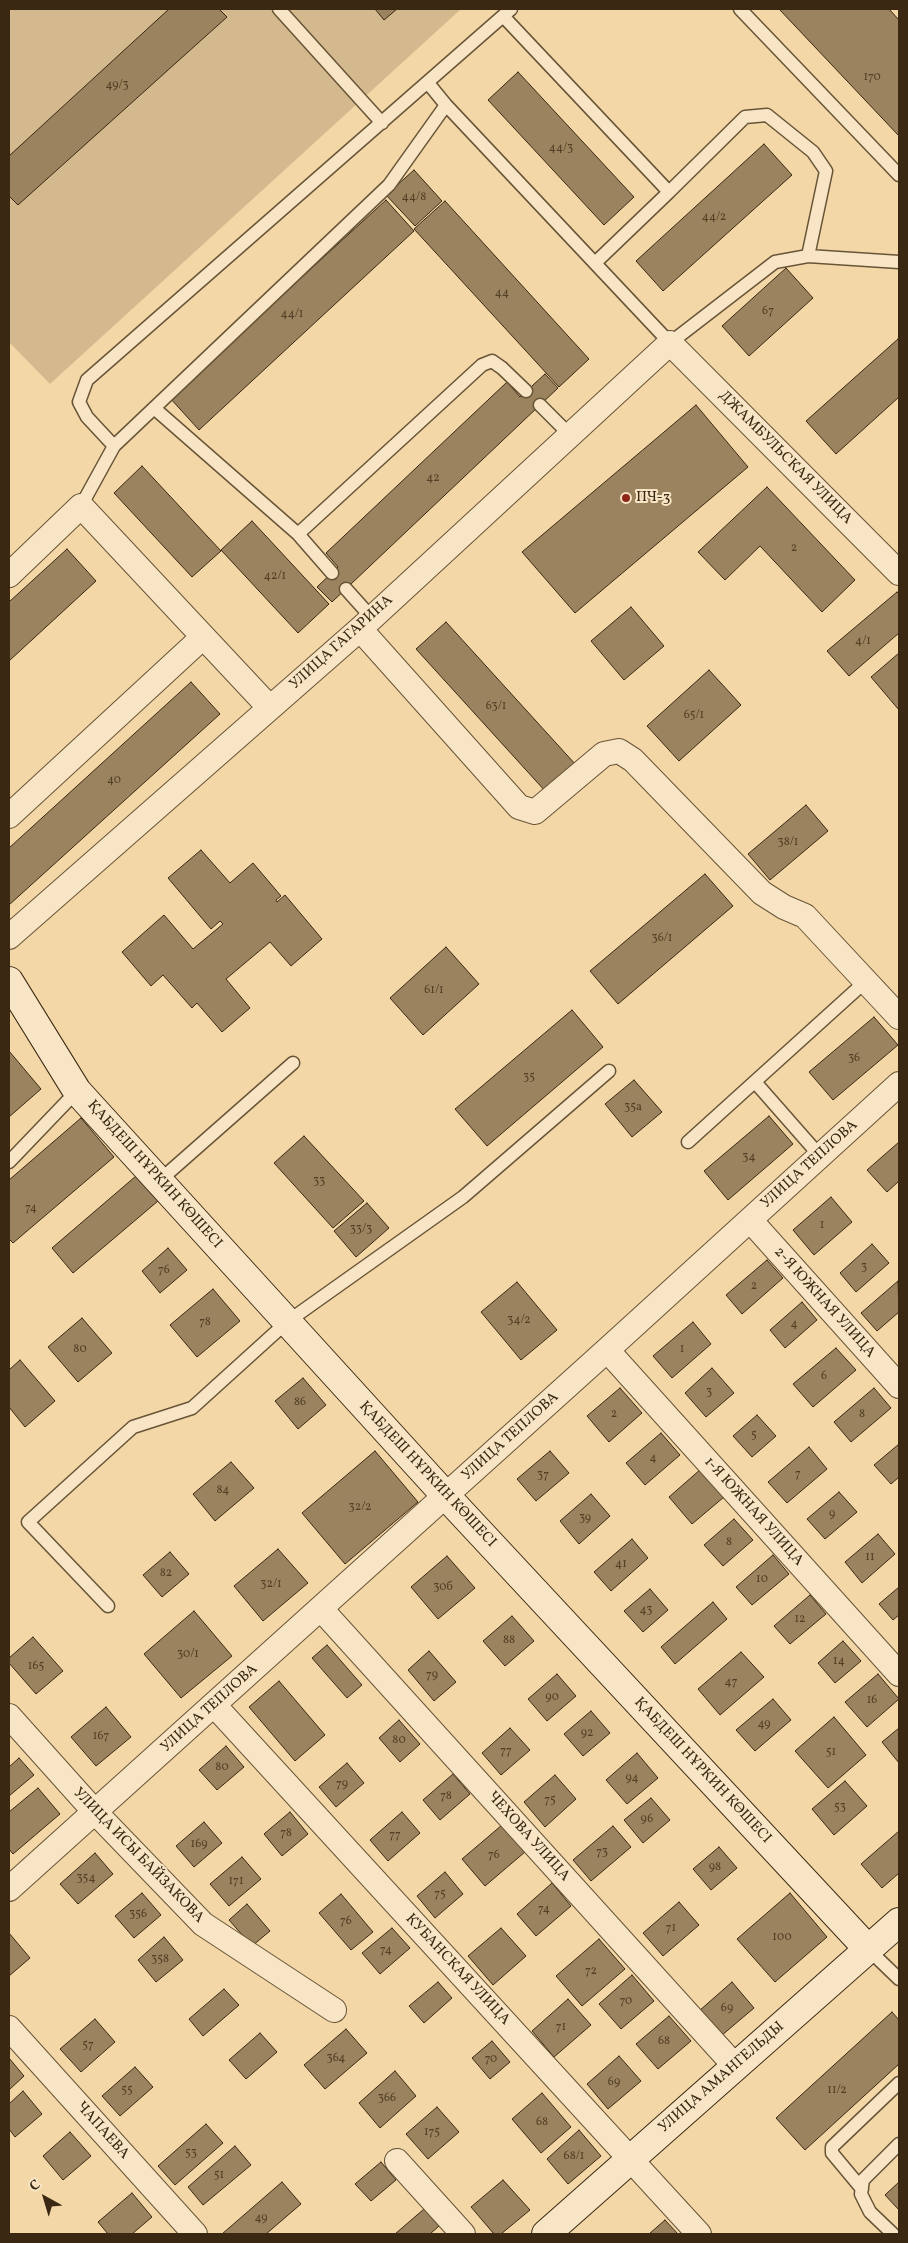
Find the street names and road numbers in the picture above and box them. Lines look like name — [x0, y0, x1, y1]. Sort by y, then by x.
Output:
street label: ДЖАМБУЛЬСКАЯ УЛИЦА — [714, 387, 856, 529]
street label: УЛИЦА ГАГАРИНА — [287, 592, 397, 694]
street label: ҚАБДЕШ НҰРКИН КӨШЕСІ — [83, 1097, 225, 1253]
street label: УЛИЦА ТЕПЛОВА — [758, 1117, 862, 1213]
street label: 2-Я ЮЖНАЯ УЛИЦА — [769, 1244, 879, 1362]
street label: УЛИЦА ТЕПЛОВА — [459, 1389, 563, 1485]
street label: ҚАБДЕШ НҰРКИН КӨШЕСІ — [355, 1398, 499, 1552]
street label: 1-Я ЮЖНАЯ УЛИЦА — [699, 1454, 807, 1570]
street label: УЛИЦА ТЕПЛОВА — [158, 1661, 262, 1757]
street label: ҚАБДЕШ НҰРКИН КӨШЕСІ — [630, 1694, 774, 1848]
street label: УЛИЦА ИСЫ БАЙЗАКОВА — [69, 1785, 207, 1927]
street label: ЧЕХОВА УЛИЦА — [483, 1788, 573, 1886]
street label: КУБАНСКАЯ УЛИЦА — [401, 1911, 513, 2029]
street label: УЛИЦА АМАНГЕЛЬДЫ — [655, 2018, 789, 2138]
street label: ЧАПАЕВА — [71, 2099, 133, 2163]

